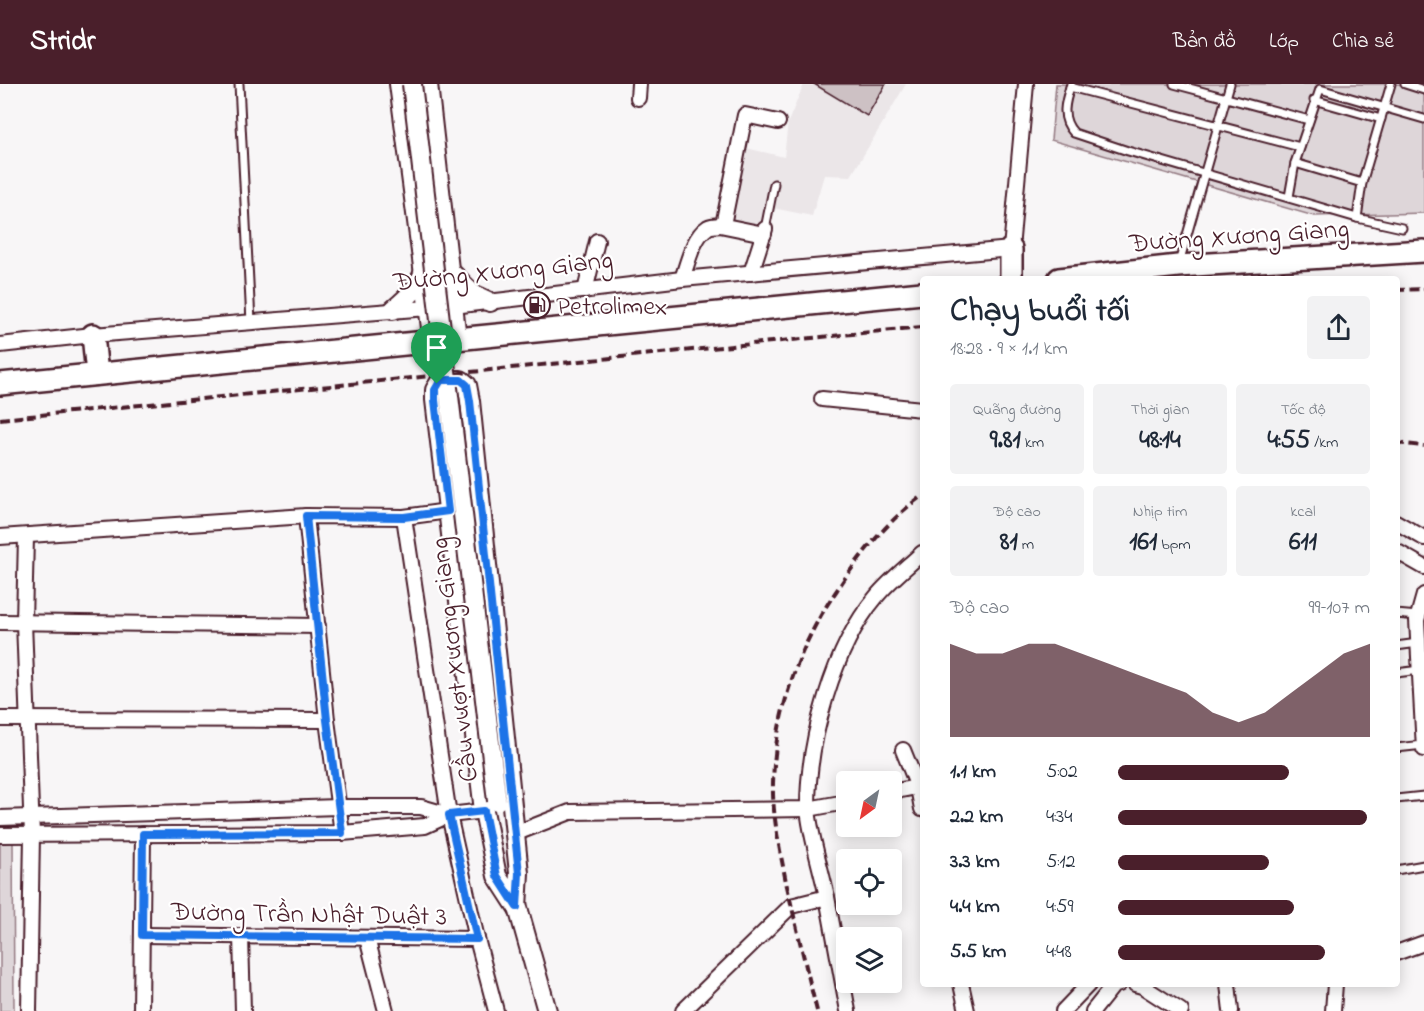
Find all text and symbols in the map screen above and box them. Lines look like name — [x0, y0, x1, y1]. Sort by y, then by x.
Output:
text: Stridr — [30, 22, 96, 63]
text: Bản đồ — [1173, 27, 1236, 57]
text: Lớp — [1269, 27, 1299, 57]
text: Chia sẻ — [1332, 27, 1394, 57]
street label: Đường Xương Giang — [1127, 210, 1350, 265]
street label: Đường Xương Giang — [391, 242, 615, 304]
place label: Petrolimex — [556, 288, 667, 327]
text: Chạy buổi tối — [950, 288, 1130, 336]
fuel station icon: Petrolimex — [522, 290, 552, 320]
button: share — [1307, 296, 1370, 359]
pin — [411, 322, 462, 384]
icon: arrive — [420, 331, 453, 364]
text: 18:28 · 9 × 1.1 km — [950, 335, 1068, 364]
text: Quãng đường — [973, 398, 1061, 422]
text: Thời gian — [1131, 398, 1189, 422]
text: Tốc độ — [1281, 398, 1325, 422]
text: 9.81 — [990, 422, 1021, 460]
text: 48:14 — [1139, 422, 1181, 460]
text: 4:55 — [1267, 422, 1310, 460]
text: km — [1021, 431, 1044, 455]
text: /km — [1310, 431, 1339, 455]
text: Độ cao — [993, 500, 1041, 524]
text: Nhịp tim — [1133, 500, 1187, 524]
text: kcal — [1290, 500, 1316, 524]
text: 81 — [1000, 524, 1018, 562]
text: 161 — [1129, 524, 1157, 562]
text: 611 — [1289, 524, 1317, 562]
text: m — [1018, 533, 1034, 557]
text: bpm — [1157, 533, 1191, 557]
street label: Cầu vượt Xương Giang — [421, 535, 490, 784]
text: Độ cao — [950, 594, 1010, 623]
text: 99–107 m — [1308, 594, 1370, 623]
text: 1.1 km — [950, 758, 996, 787]
text: 5:02 — [1046, 758, 1078, 787]
north arrow — [836, 771, 902, 837]
map controls — [836, 771, 902, 993]
text: 2.2 km — [950, 803, 1003, 832]
text: 4:34 — [1046, 803, 1072, 832]
text: 3.3 km — [950, 848, 1000, 877]
text: 5:12 — [1046, 848, 1075, 877]
button: locate — [836, 849, 902, 915]
text: 4.4 km — [950, 893, 1000, 922]
text: 4:59 — [1046, 893, 1073, 922]
street label: Đường Trần Nhật Duật 3 — [170, 894, 447, 937]
button: layers — [836, 927, 902, 993]
text: 5.5 km — [950, 938, 1006, 967]
text: 4:48 — [1046, 938, 1072, 967]

